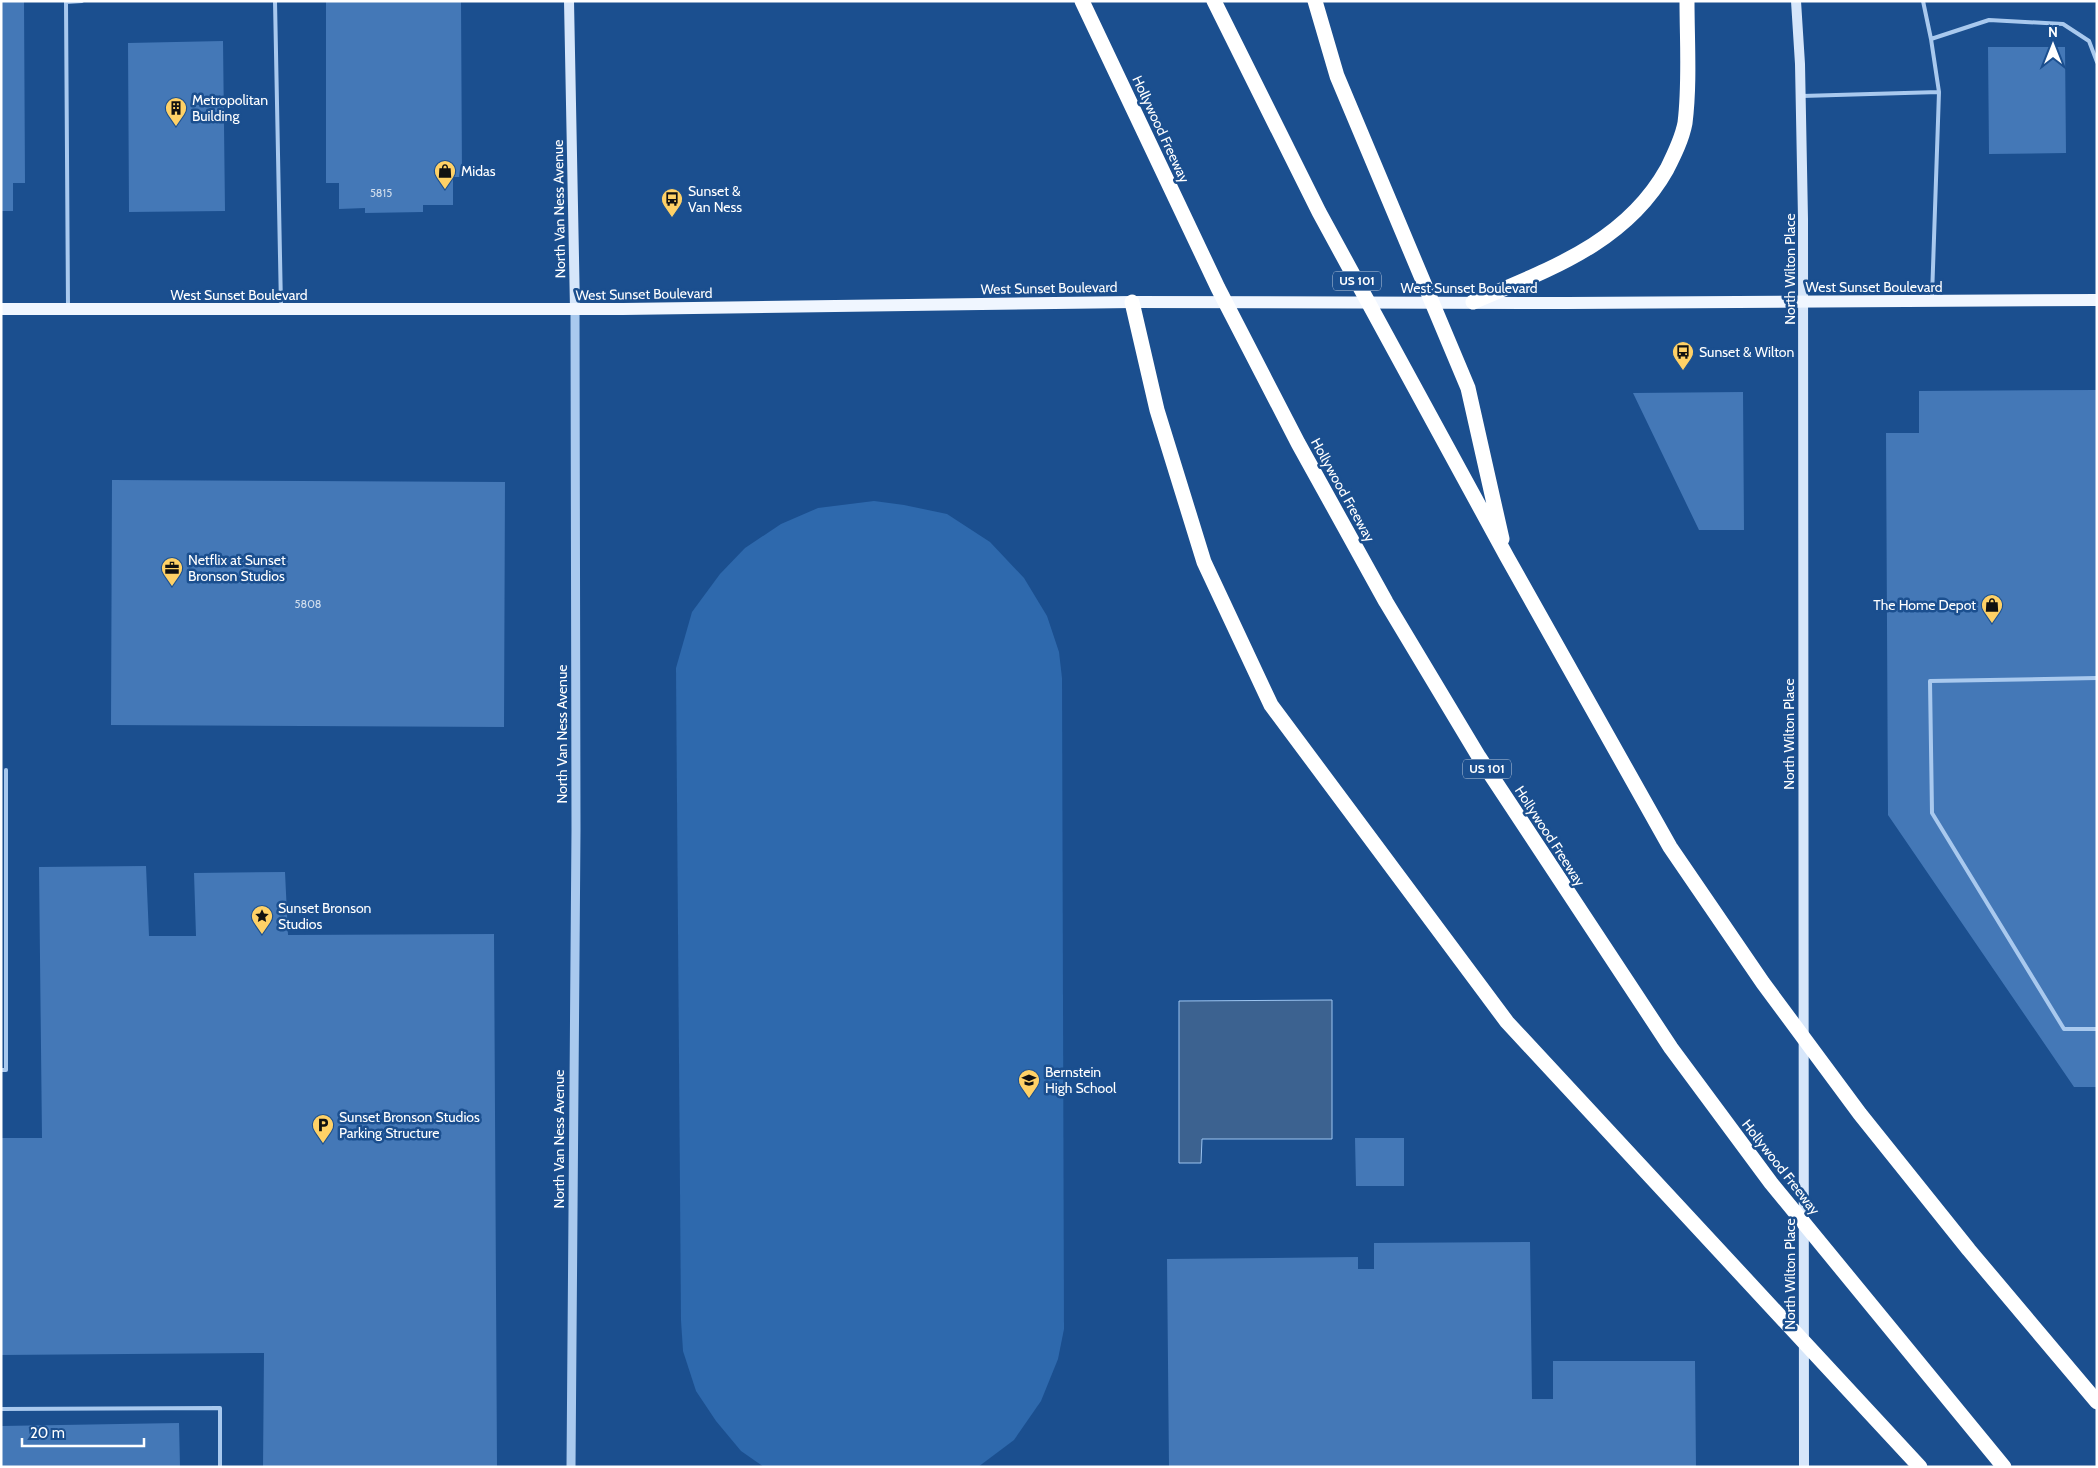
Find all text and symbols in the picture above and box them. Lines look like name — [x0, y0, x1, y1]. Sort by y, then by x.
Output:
north arrow — [2028, 20, 2078, 70]
text: N — [2048, 23, 2058, 41]
street label: Hollywood Freeway — [1128, 73, 1194, 185]
place label: Metropolitan Building — [192, 91, 268, 125]
building icon: Metropolitan Building — [164, 96, 188, 127]
street label: North Van Ness Avenue — [549, 139, 569, 279]
shop icon: Midas — [433, 159, 457, 190]
place label: Midas — [461, 162, 496, 180]
place label: Sunset & Van Ness — [688, 182, 742, 216]
house number: 5815 — [370, 186, 392, 200]
bus stop icon: Sunset & Van Ness — [660, 187, 684, 218]
street label: North Wilton Place — [1781, 213, 1799, 325]
road number: US 101 — [1333, 272, 1381, 290]
street label: West Sunset Boulevard — [980, 278, 1118, 298]
street label: West Sunset Boulevard — [1806, 278, 1942, 296]
street label: West Sunset Boulevard — [1401, 279, 1537, 297]
street label: West Sunset Boulevard — [575, 284, 713, 304]
street label: West Sunset Boulevard — [171, 286, 307, 304]
bus stop icon: Sunset & Wilton — [1671, 340, 1695, 371]
place label: Sunset & Wilton — [1699, 343, 1795, 361]
street label: Hollywood Freeway — [1307, 435, 1379, 545]
place label: Netflix at Sunset Bronson Studios — [188, 551, 286, 585]
office icon: Netflix at Sunset Bronson Studios — [160, 556, 184, 587]
shop icon: The Home Depot — [1980, 593, 2004, 624]
place label: The Home Depot — [1873, 596, 1976, 614]
house number: 5808 — [295, 597, 321, 611]
street label: North Van Ness Avenue — [553, 665, 571, 803]
street label: North Wilton Place — [1780, 678, 1798, 790]
road number: US 101 — [1463, 760, 1511, 779]
street label: Hollywood Freeway — [1511, 782, 1589, 890]
place label: Sunset Bronson Studios — [278, 899, 372, 933]
place icon: Sunset Bronson Studios — [250, 904, 274, 935]
place label: Bernstein High School — [1045, 1063, 1117, 1097]
school or university icon: Bernstein High School — [1017, 1068, 1041, 1099]
street label: North Van Ness Avenue — [550, 1070, 568, 1208]
place label: Sunset Bronson Studios Parking Structure — [339, 1108, 480, 1142]
parking icon: Sunset Bronson Studios Parking Structure — [311, 1113, 335, 1144]
street label: Hollywood Freeway — [1738, 1116, 1824, 1218]
street label: North Wilton Place — [1781, 1218, 1799, 1330]
scale bar — [22, 1416, 145, 1448]
text: 20 m — [30, 1424, 65, 1442]

